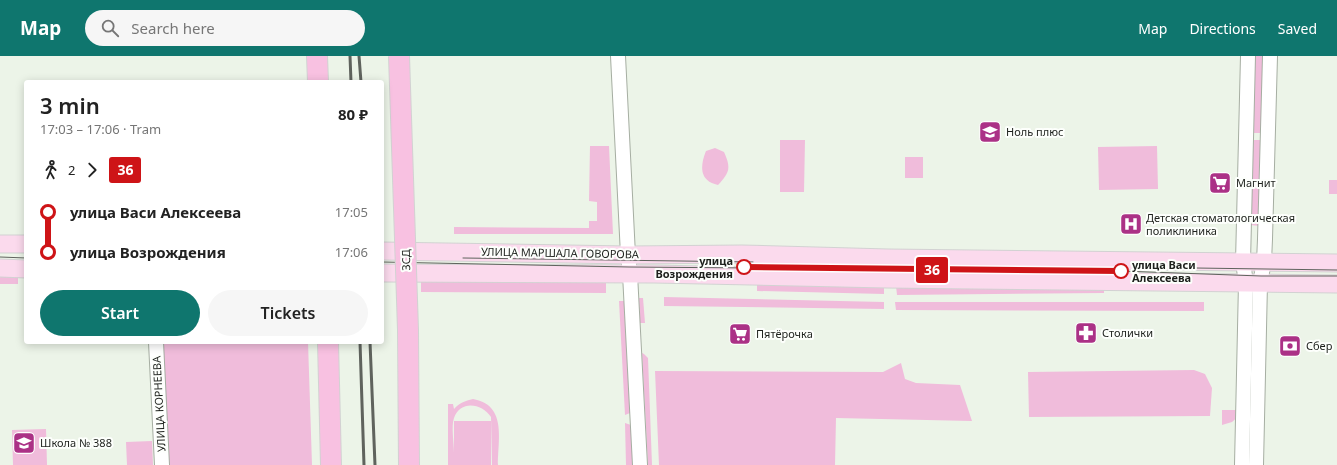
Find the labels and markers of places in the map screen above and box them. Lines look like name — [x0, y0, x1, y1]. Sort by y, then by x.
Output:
school or university icon: Ноль плюс — [977, 119, 1003, 145]
place label: Ноль плюс — [1006, 124, 1063, 139]
supermarket icon: Магнит — [1207, 170, 1233, 196]
place label: Магнит — [1236, 175, 1276, 190]
place label: Детская стоматологическая поликлиника — [1146, 210, 1295, 238]
hospital icon: Детская стоматологическая поликлиника — [1118, 211, 1144, 237]
place label: улица Возрождения — [655, 253, 733, 281]
place label: улица Васи Алексеева — [1131, 257, 1196, 285]
marker: улица Возрождения — [736, 259, 752, 275]
marker: улица Васи Алексеева — [1113, 263, 1129, 279]
pharmacy icon: Столички — [1073, 320, 1099, 346]
supermarket icon: Пятёрочка — [727, 321, 753, 347]
place label: Столички — [1102, 325, 1153, 340]
place label: Пятёрочка — [756, 326, 813, 341]
bank icon: Сбер — [1277, 333, 1303, 359]
place label: Сбер — [1306, 338, 1333, 353]
school or university icon: Школа № 388 — [11, 430, 37, 456]
place label: Школа № 388 — [40, 435, 112, 450]

